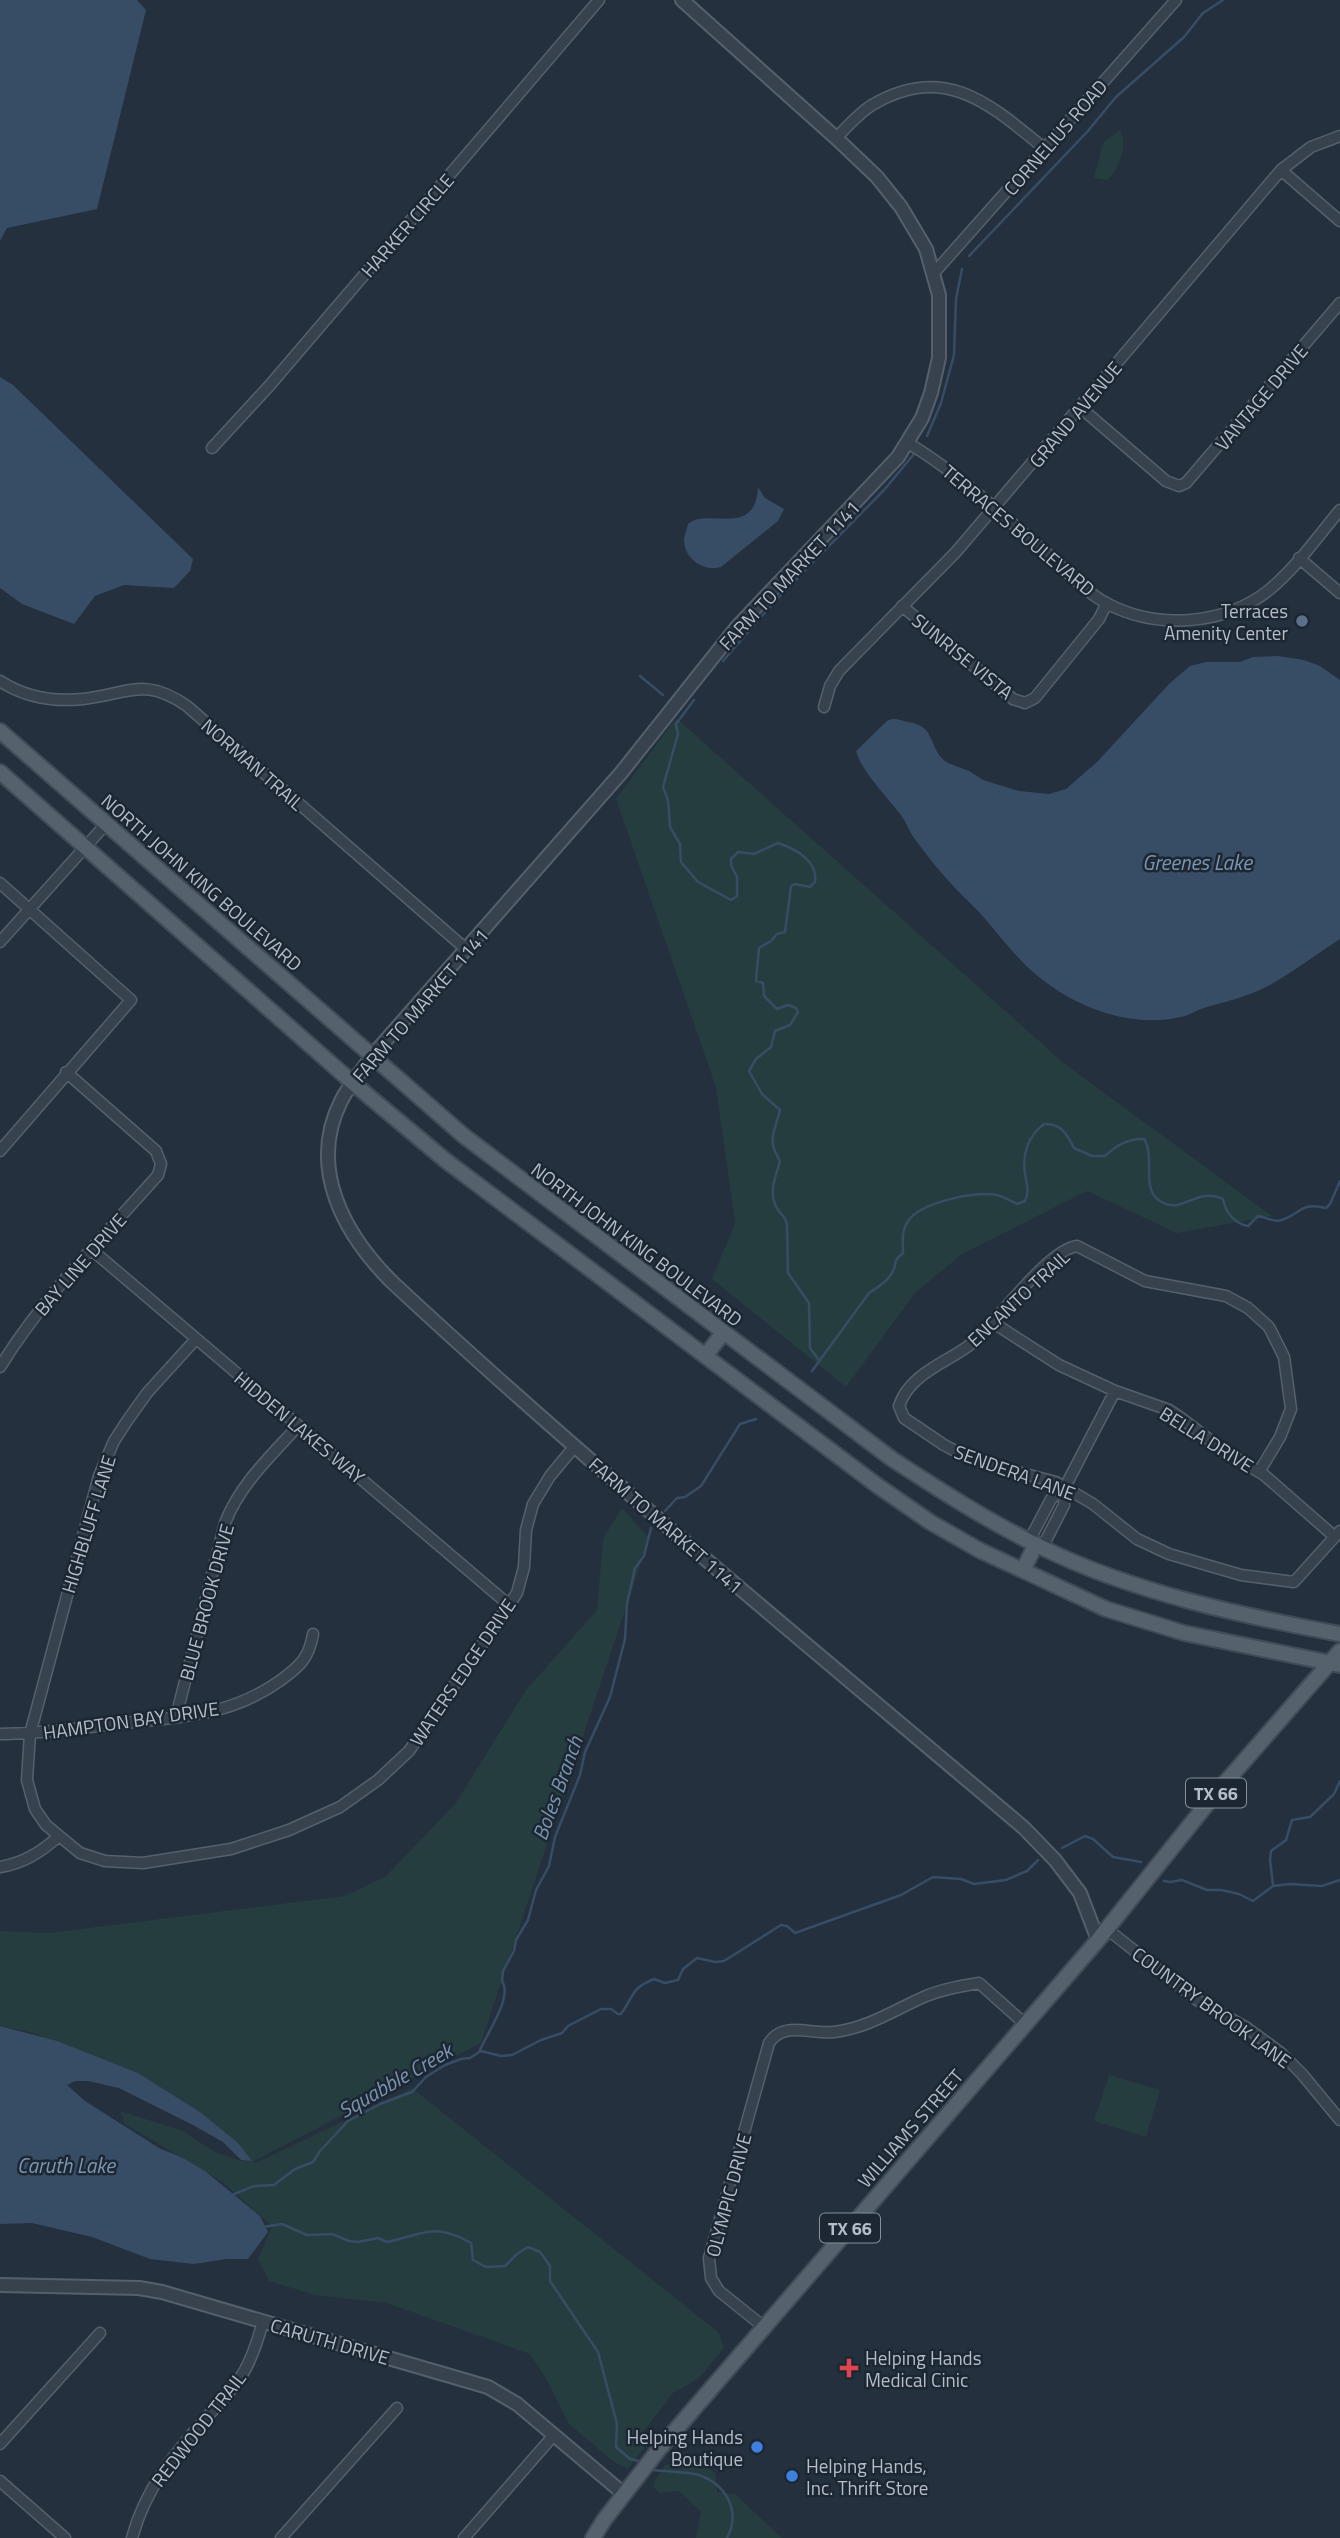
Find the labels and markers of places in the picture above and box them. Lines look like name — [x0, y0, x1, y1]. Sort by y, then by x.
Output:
place label: Terraces Amenity Center — [1164, 596, 1288, 647]
marker: Terraces Amenity Center — [1294, 613, 1310, 629]
place label: Helping Hands Medical Cinic — [865, 2343, 982, 2394]
marker: Helping Hands Medical Cinic — [839, 2358, 859, 2378]
place label: Helping Hands Boutique — [627, 2422, 743, 2473]
marker: Helping Hands Boutique — [749, 2439, 765, 2455]
place label: Helping Hands, Inc. Thrift Store — [806, 2451, 928, 2502]
marker: Helping Hands, Inc. Thrift Store — [784, 2468, 800, 2484]

